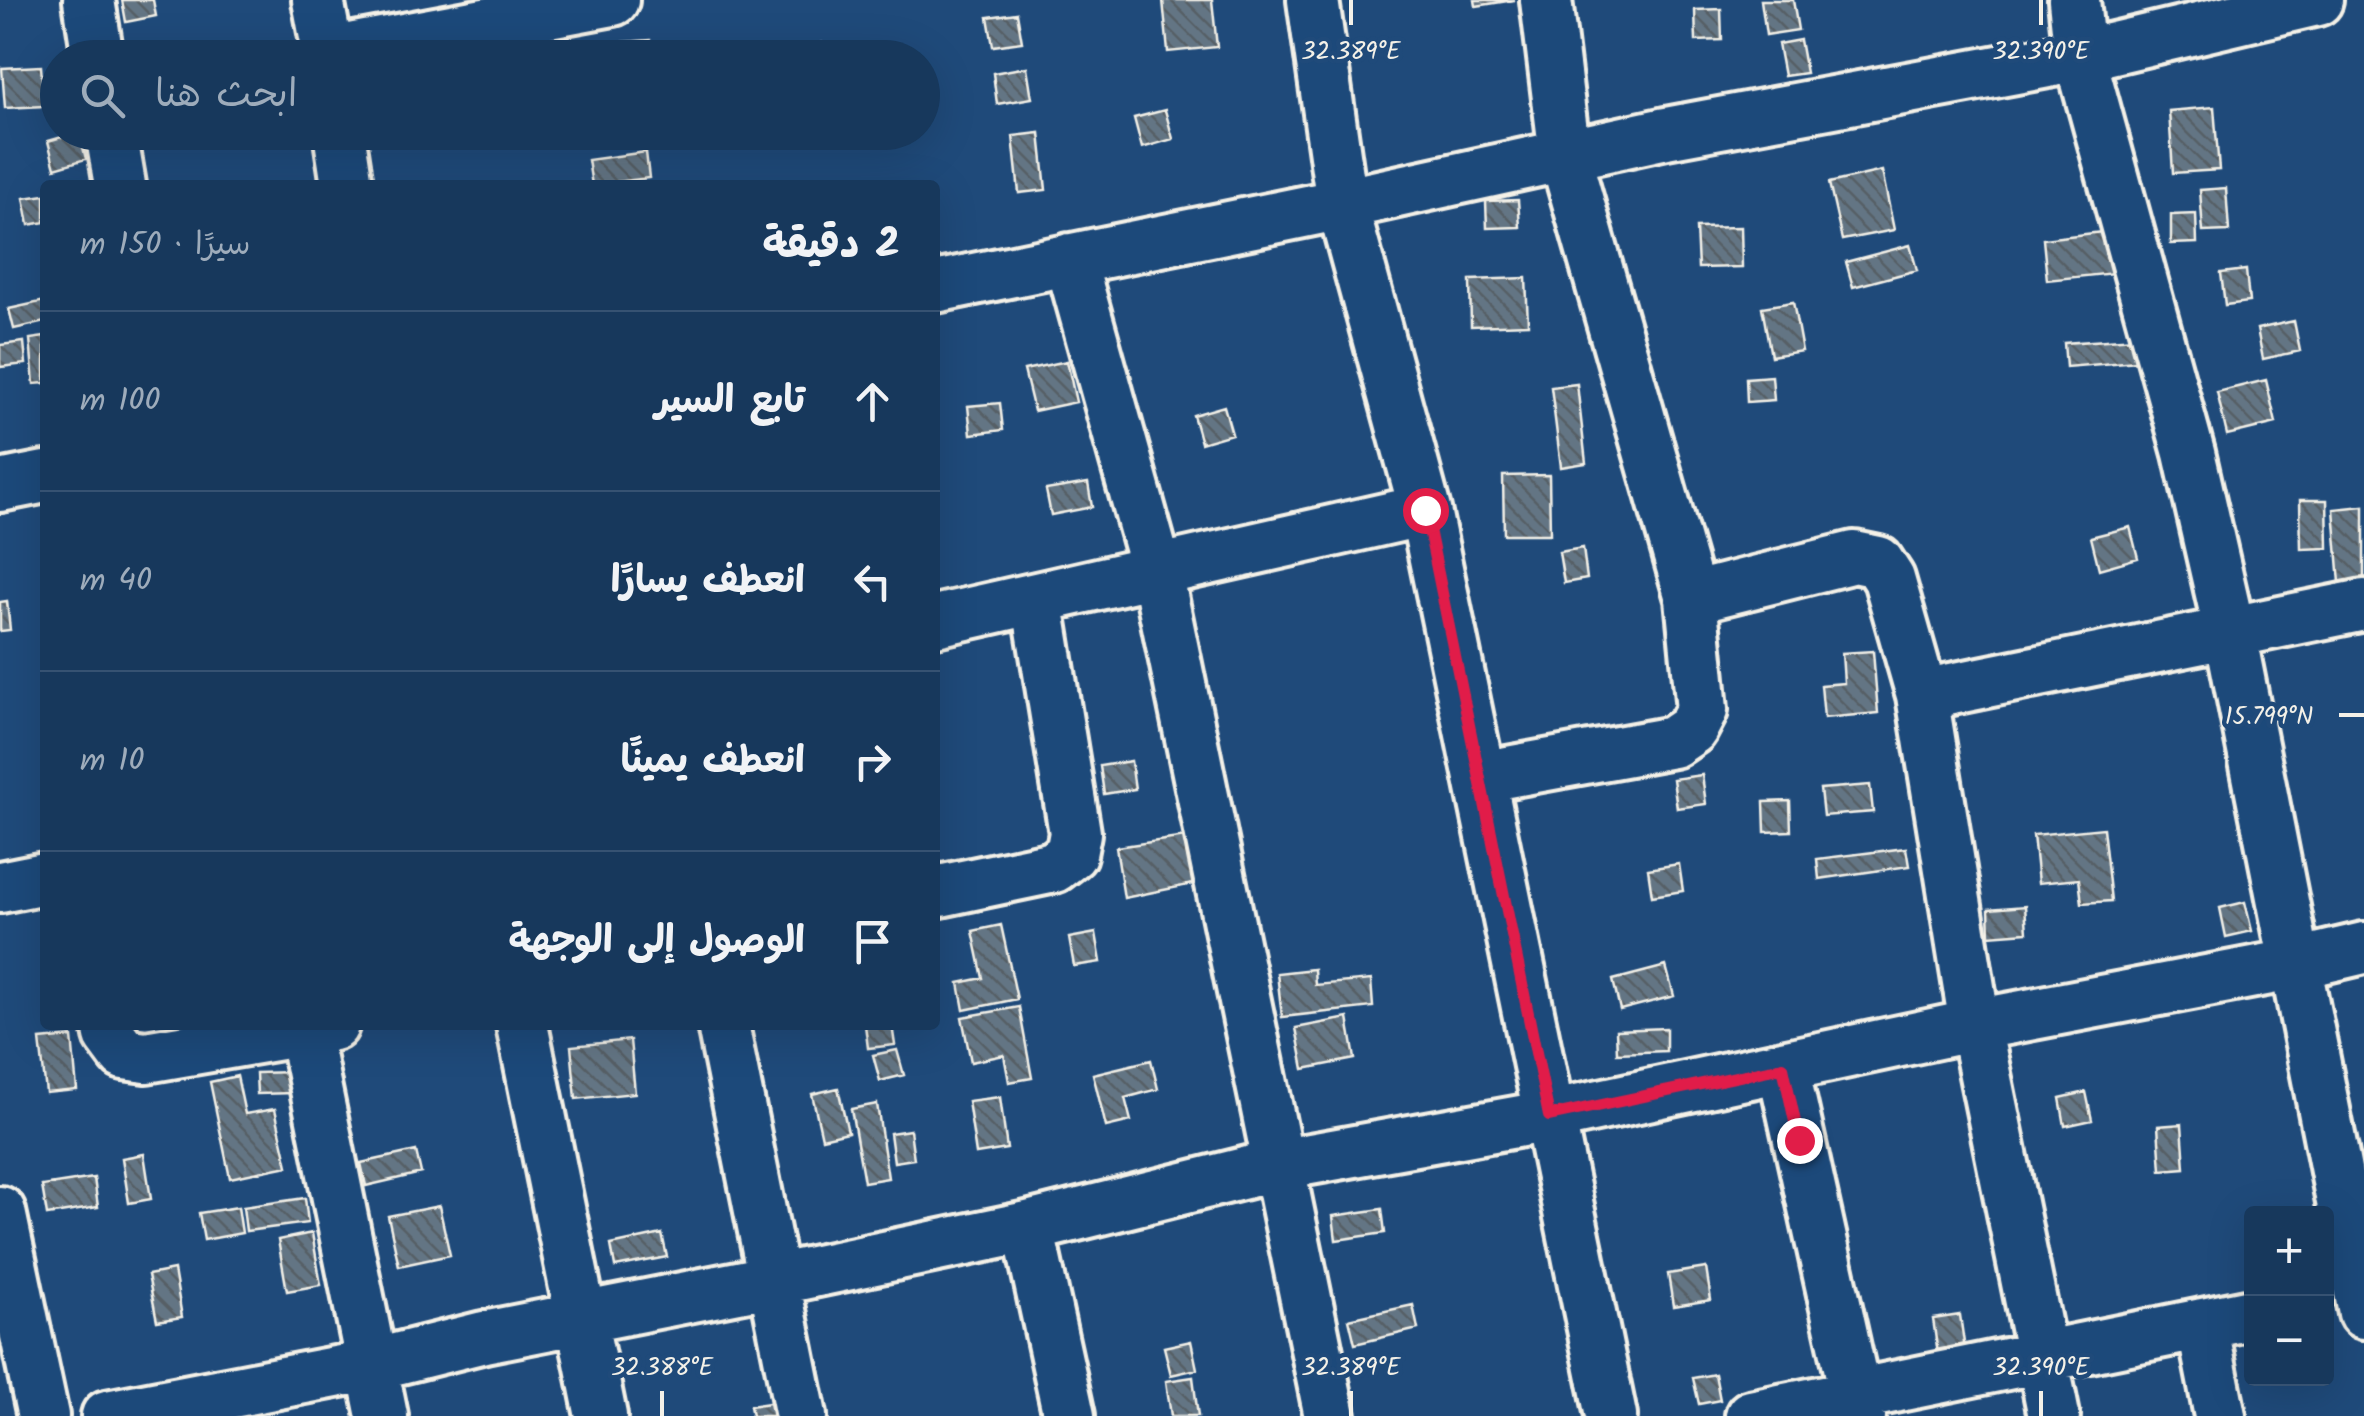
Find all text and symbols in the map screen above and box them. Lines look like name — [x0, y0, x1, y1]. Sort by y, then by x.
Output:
text: 32.389°E — [1301, 32, 1402, 72]
text: 32.390°E — [1993, 32, 2091, 72]
search box — [40, 40, 940, 150]
text: ابحث هنا — [155, 66, 297, 126]
icon: search — [75, 68, 130, 123]
text: 2 دقيقة — [762, 212, 900, 279]
text: سيرًا · 150 m — [80, 220, 251, 271]
text: تابع السير — [655, 372, 805, 432]
icon: ahead — [845, 374, 900, 429]
text: 100 m — [80, 376, 160, 427]
route start — [1403, 488, 1449, 534]
text: انعطف يسارًا — [611, 552, 805, 612]
icon: left — [845, 554, 900, 609]
text: 40 m — [80, 556, 152, 607]
text: 15.799°N — [2225, 697, 2313, 737]
text: انعطف يمينًا — [621, 732, 805, 792]
icon: right — [845, 734, 900, 789]
text: 10 m — [80, 736, 144, 787]
text: الوصول إلى الوجهة — [509, 912, 805, 972]
icon: arrive — [845, 914, 900, 969]
route end — [1777, 1118, 1823, 1164]
map controls — [2244, 1206, 2334, 1386]
button: + — [2244, 1206, 2334, 1296]
button: − — [2244, 1296, 2334, 1386]
text: 32.388°E — [611, 1348, 714, 1388]
text: 32.389°E — [1301, 1348, 1402, 1388]
text: 32.390°E — [1993, 1348, 2091, 1388]

